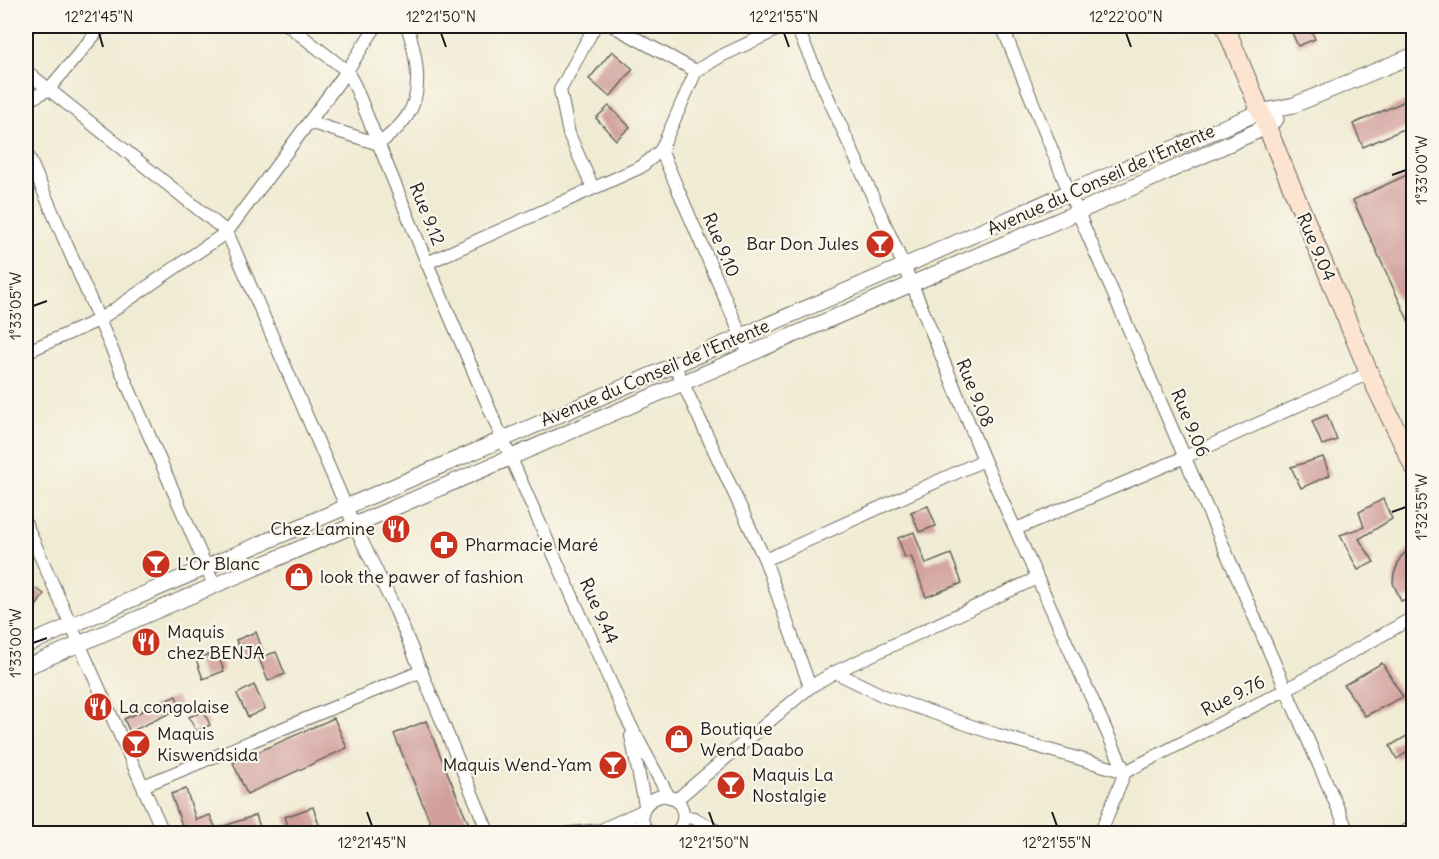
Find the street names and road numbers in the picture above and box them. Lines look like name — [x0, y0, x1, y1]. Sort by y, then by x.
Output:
street label: Avenue du Conseil de l'Entente — [984, 119, 1218, 240]
street label: Rue 9.12 — [404, 179, 450, 249]
street label: Rue 9.10 — [698, 209, 745, 280]
street label: Rue 9.04 — [1292, 209, 1341, 284]
street label: Avenue du Conseil de l'Entente — [537, 314, 773, 431]
street label: Rue 9.08 — [951, 355, 1000, 430]
street label: Rue 9.06 — [1166, 385, 1215, 460]
street label: Rue 9.44 — [575, 574, 624, 647]
street label: Rue 9.76 — [1197, 670, 1268, 721]

